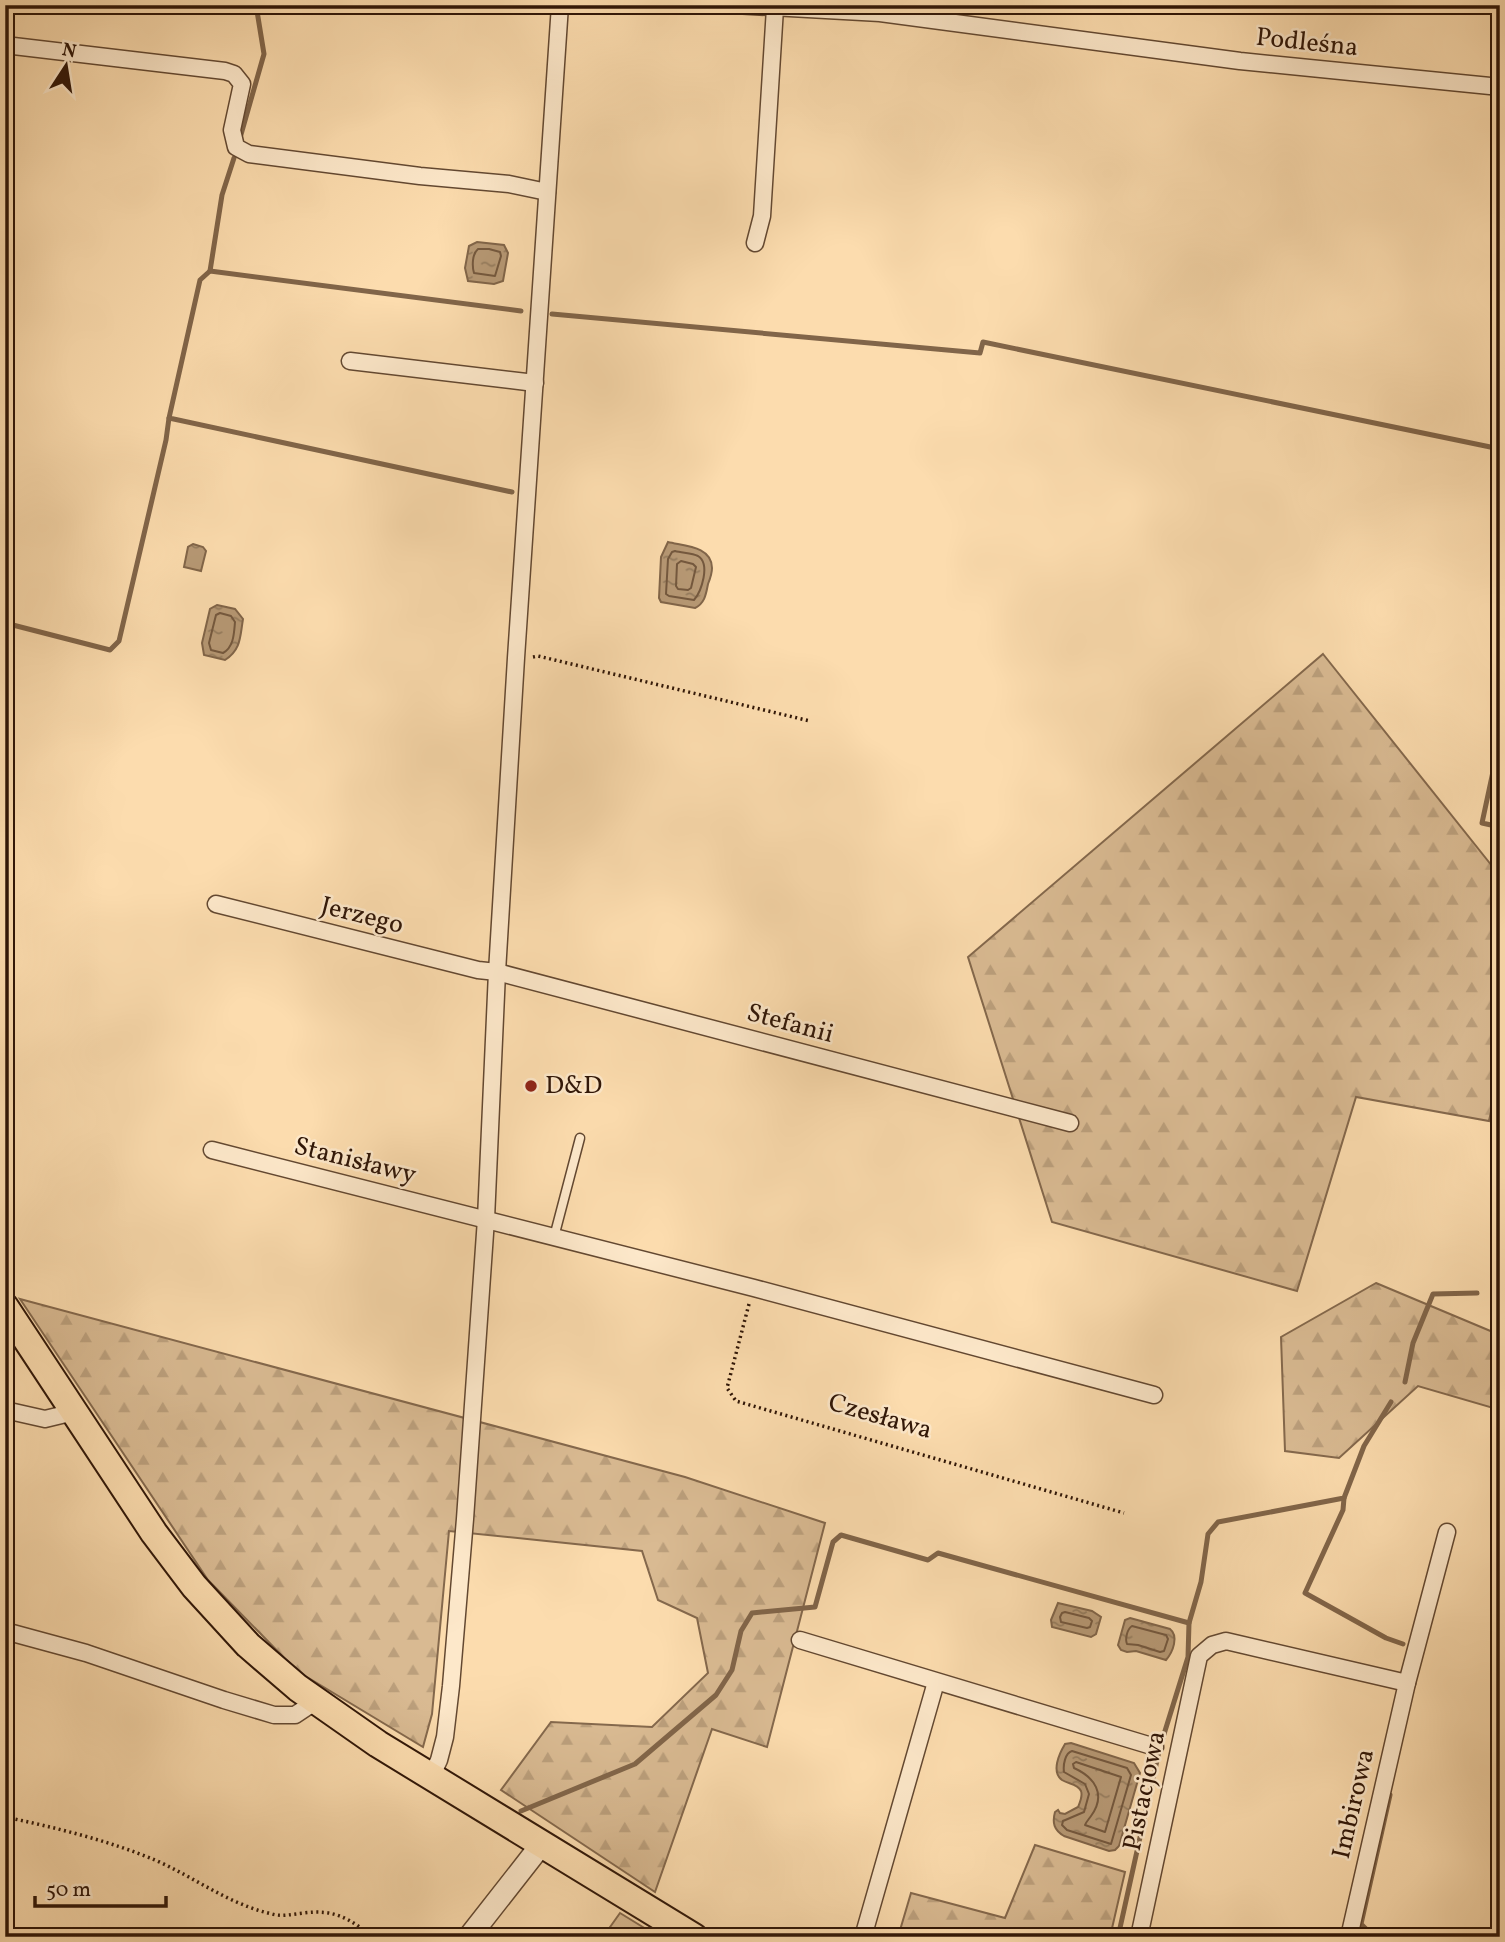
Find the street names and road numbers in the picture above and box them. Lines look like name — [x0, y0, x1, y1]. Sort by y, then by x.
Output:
street label: Podleśna — [1254, 20, 1360, 66]
street label: Jerzego — [317, 888, 407, 944]
street label: Stefanii — [743, 995, 837, 1053]
street label: Stanisławy — [290, 1128, 420, 1194]
street label: Czesława — [824, 1385, 936, 1449]
street label: Pistacjowa — [1115, 1728, 1175, 1854]
street label: Imbirowa — [1324, 1745, 1384, 1863]

